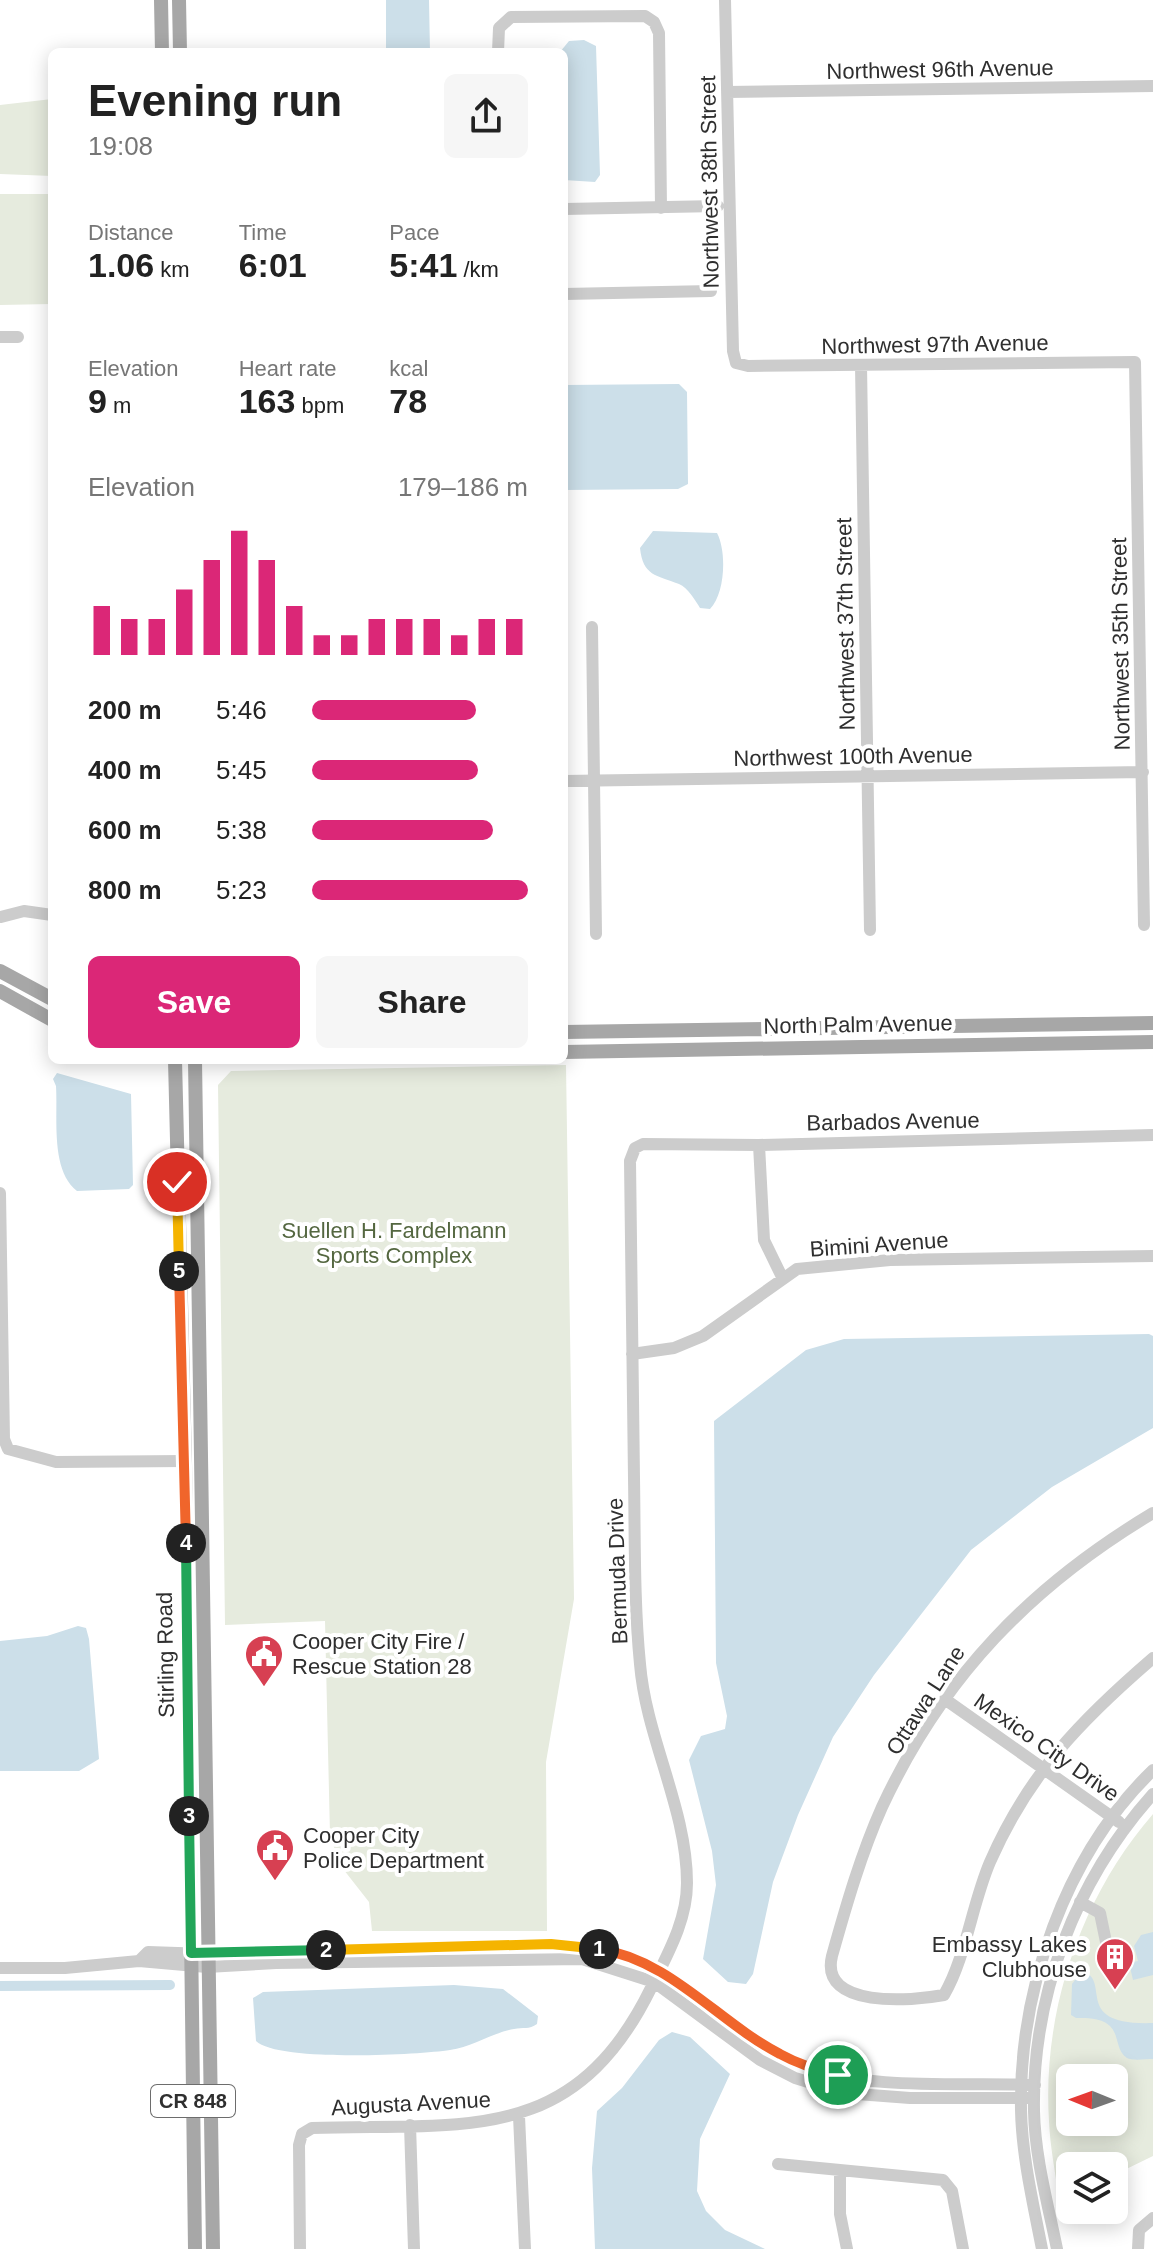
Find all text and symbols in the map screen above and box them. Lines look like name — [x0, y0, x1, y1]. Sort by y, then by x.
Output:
street label: Northwest 96th Avenue — [826, 55, 1054, 84]
button: share — [444, 74, 528, 158]
street label: Northwest 38th Street — [695, 75, 724, 289]
text: Evening run — [88, 76, 342, 125]
text: 19:08 — [88, 131, 153, 161]
text: Distance — [88, 220, 174, 245]
text: Time — [239, 220, 287, 245]
text: Pace — [389, 220, 439, 245]
text: 1.06 — [88, 246, 154, 284]
text: 6:01 — [239, 246, 307, 284]
text: 5:41 — [389, 246, 457, 284]
text: km — [154, 257, 190, 282]
text: /km — [457, 257, 499, 282]
street label: Northwest 97th Avenue — [821, 330, 1049, 359]
text: Elevation — [88, 356, 179, 381]
text: Heart rate — [239, 356, 336, 381]
text: kcal — [389, 356, 428, 381]
text: 9 — [88, 382, 107, 420]
text: 163 — [239, 382, 295, 420]
text: 78 — [389, 382, 427, 420]
text: m — [107, 393, 131, 418]
text: bpm — [295, 393, 344, 418]
text: Elevation — [88, 472, 195, 502]
text: 179–186 m — [398, 472, 528, 502]
street label: Northwest 37th Street — [831, 517, 860, 731]
street label: Northwest 35th Street — [1106, 537, 1135, 751]
text: 200 m — [88, 695, 162, 725]
text: 5:46 — [216, 695, 267, 725]
street label: Northwest 100th Avenue — [733, 742, 973, 771]
text: 400 m — [88, 755, 162, 785]
text: 5:45 — [216, 755, 267, 785]
text: 600 m — [88, 815, 162, 845]
text: 5:38 — [216, 815, 267, 845]
text: 800 m — [88, 875, 162, 905]
text: 5:23 — [216, 875, 267, 905]
button: Save — [88, 956, 300, 1048]
button: Share — [316, 956, 528, 1048]
street label: North Palm Avenue — [763, 1010, 953, 1039]
street label: Barbados Avenue — [806, 1107, 980, 1136]
pin — [143, 1148, 211, 1216]
icon: check — [155, 1160, 199, 1204]
park label: Suellen H. Fardelmann Sports Complex — [281, 1218, 507, 1268]
street label: Bimini Avenue — [809, 1227, 949, 1262]
pin: 5 — [159, 1251, 199, 1291]
text: 5 — [173, 1258, 185, 1283]
street label: Bermuda Drive — [602, 1497, 633, 1645]
pin: 4 — [166, 1523, 206, 1563]
text: 4 — [180, 1530, 192, 1555]
street label: Stirling Road — [152, 1592, 179, 1718]
place label: Cooper City Fire / Rescue Station 28 — [292, 1629, 472, 1679]
public building icon: Cooper City Fire / Rescue Station 28 — [243, 1633, 285, 1688]
street label: Ottawa Lane — [881, 1641, 970, 1759]
street label: Mexico City Drive — [969, 1688, 1124, 1807]
pin: 3 — [169, 1796, 209, 1836]
text: 3 — [183, 1803, 195, 1828]
place label: Cooper City Police Department — [303, 1823, 484, 1873]
public building icon: Cooper City Police Department — [254, 1827, 296, 1882]
pin: 1 — [579, 1929, 619, 1969]
pin: 2 — [306, 1930, 346, 1970]
place label: Embassy Lakes Clubhouse — [932, 1932, 1087, 1982]
text: 1 — [593, 1936, 605, 1961]
building icon: Embassy Lakes Clubhouse — [1094, 1936, 1136, 1991]
text: 2 — [320, 1937, 332, 1962]
pin — [804, 2041, 872, 2109]
icon: arrive — [816, 2053, 860, 2097]
north arrow — [1056, 2064, 1128, 2136]
map controls — [1056, 2064, 1128, 2224]
road number: CR 848 — [151, 2085, 235, 2117]
street label: Augusta Avenue — [331, 2087, 491, 2120]
button: layers — [1056, 2152, 1128, 2224]

